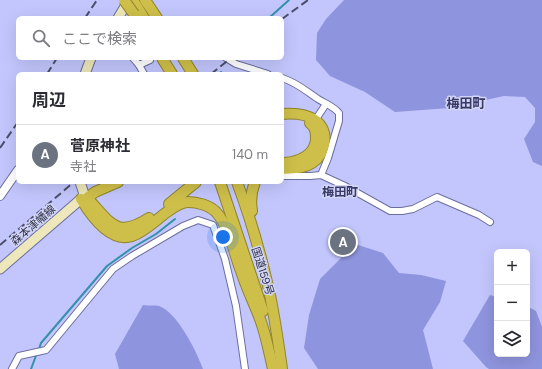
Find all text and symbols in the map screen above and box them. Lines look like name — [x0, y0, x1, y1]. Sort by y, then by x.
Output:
search box — [16, 16, 284, 60]
icon: search — [30, 27, 52, 49]
text: ここで検索 — [62, 29, 137, 49]
text: 周辺 — [32, 89, 66, 111]
district label: 梅田町 — [446, 95, 486, 112]
text: 菅原神社 — [70, 136, 130, 156]
text: A — [40, 146, 50, 163]
text: 140 m — [232, 146, 268, 163]
text: 寺社 — [70, 158, 96, 175]
district label: 梅田町 — [322, 184, 358, 200]
street label: 森本津幡線 — [8, 202, 58, 248]
your location — [213, 227, 233, 247]
pin: A — [330, 227, 356, 257]
street label: 国道159号 — [249, 245, 277, 297]
map controls — [494, 249, 530, 357]
button: + — [494, 249, 530, 285]
button: − — [494, 285, 530, 321]
button: layers — [494, 321, 530, 357]

